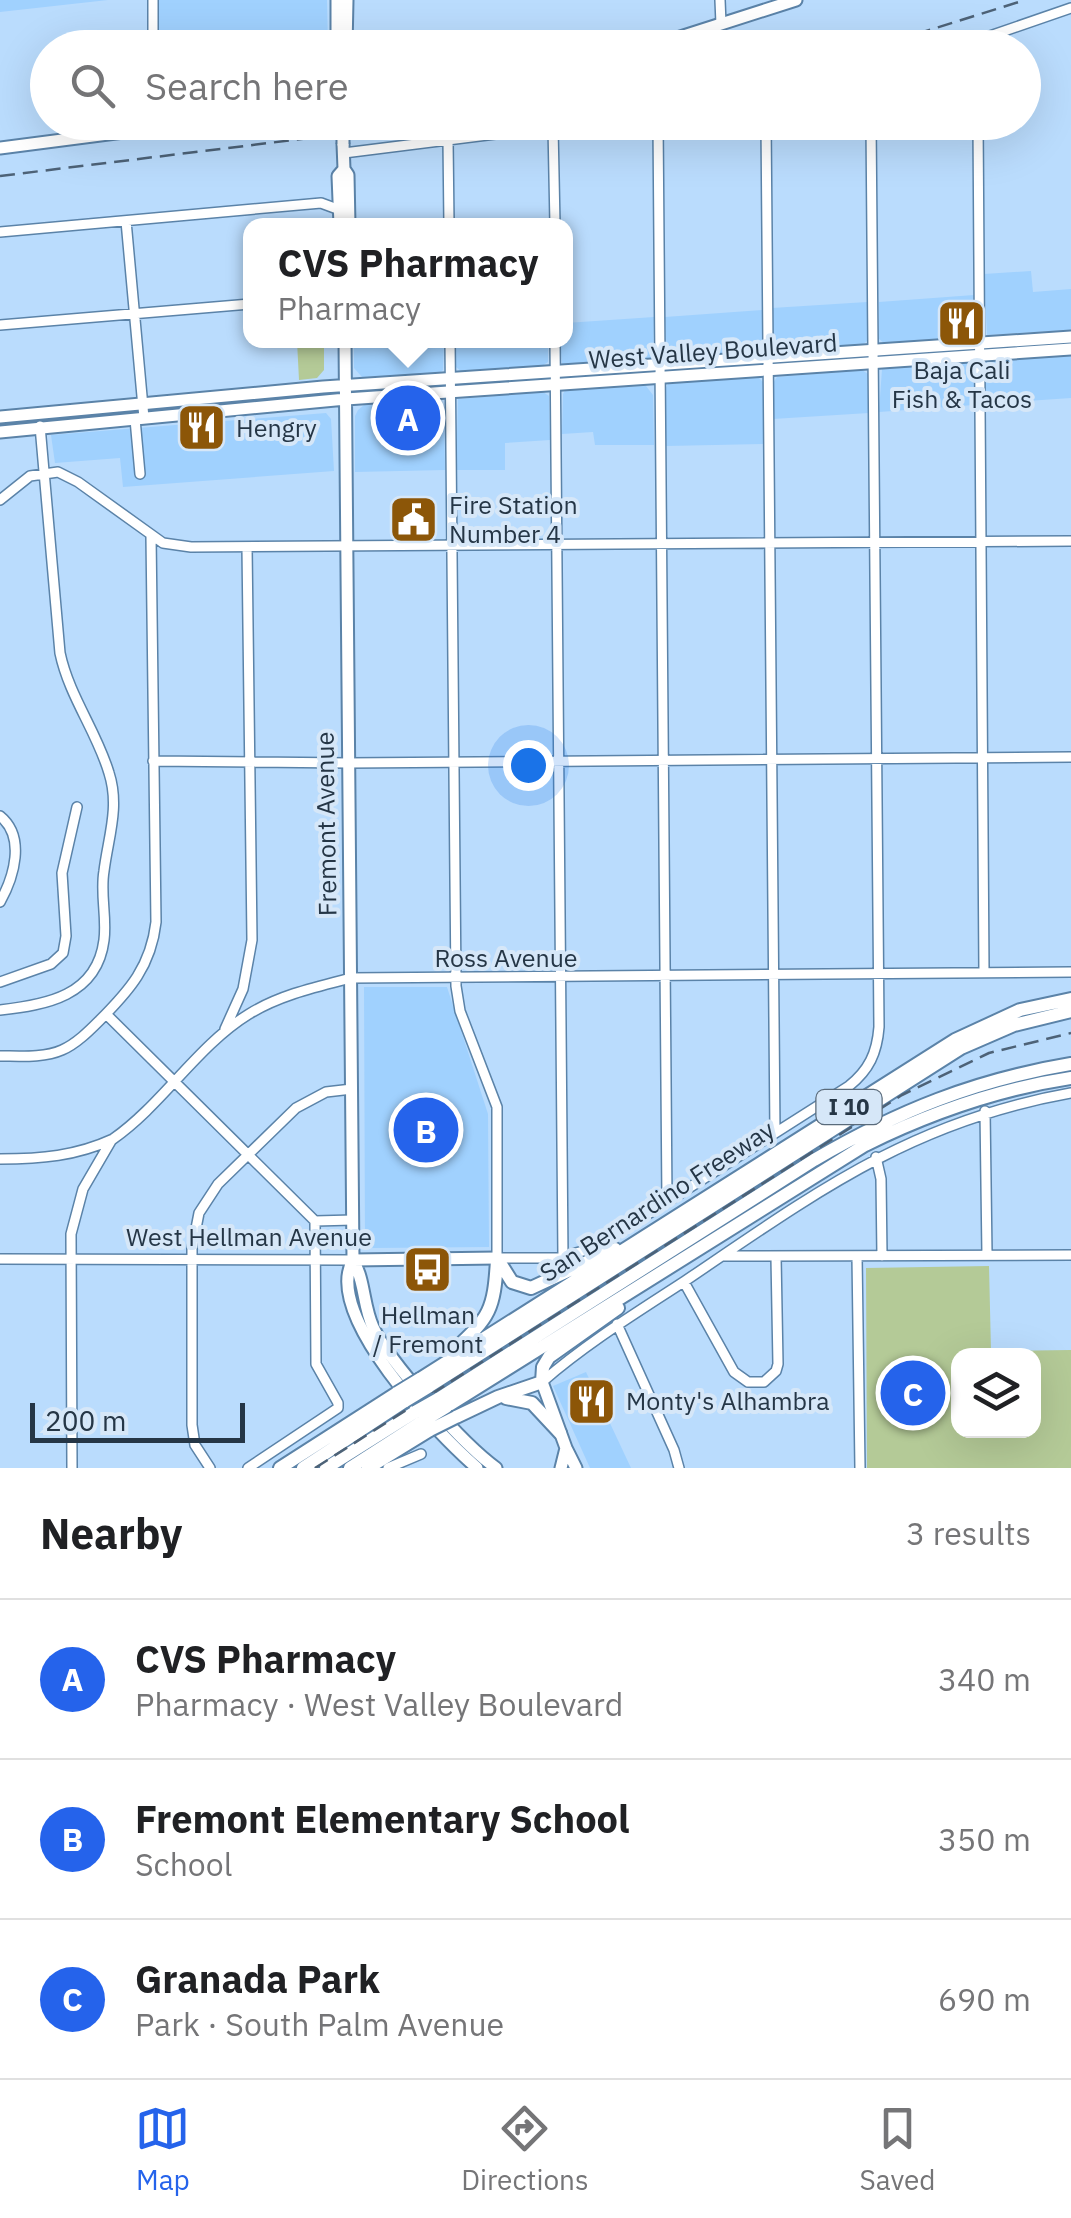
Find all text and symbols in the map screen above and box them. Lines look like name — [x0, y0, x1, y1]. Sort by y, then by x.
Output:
search box — [30, 30, 1041, 140]
icon: search — [65, 58, 120, 113]
text: Search here — [145, 61, 349, 110]
popup — [243, 218, 573, 348]
text: CVS Pharmacy — [277, 238, 539, 287]
text: Pharmacy — [277, 287, 421, 329]
restaurant icon: Baja Cali Fish & Tacos — [936, 298, 988, 350]
street label: West Valley Boulevard — [587, 325, 839, 376]
place label: Baja Cali Fish & Tacos — [892, 353, 1032, 415]
pin: A — [376, 380, 440, 456]
restaurant icon: Hengry — [175, 402, 227, 454]
place label: Hengry — [236, 411, 317, 444]
place label: Fire Station Number 4 — [449, 488, 578, 550]
public building icon: Fire Station Number 4 — [388, 493, 440, 545]
street label: Fremont Avenue — [307, 732, 344, 917]
your location — [503, 740, 554, 791]
street label: Ross Avenue — [434, 941, 578, 974]
road number: I 10 — [816, 1090, 882, 1124]
pin: B — [394, 1092, 458, 1168]
street label: San Bernardino Freeway — [533, 1112, 781, 1289]
street label: West Hellman Avenue — [126, 1220, 372, 1253]
bus stop icon: Hellman / Fremont — [402, 1243, 454, 1295]
place label: Hellman / Fremont — [373, 1298, 483, 1360]
map controls — [951, 1348, 1041, 1438]
button: layers — [951, 1348, 1041, 1438]
pin: C — [880, 1356, 946, 1430]
restaurant icon: Monty's Alhambra — [565, 1375, 617, 1427]
place label: Monty's Alhambra — [626, 1384, 830, 1417]
scale bar — [30, 1398, 245, 1442]
text: 200 m — [45, 1402, 126, 1439]
text: Nearby — [40, 1506, 182, 1561]
text: 3 results — [906, 1512, 1031, 1554]
text: CVS Pharmacy — [135, 1634, 396, 1683]
text: A — [62, 1658, 83, 1700]
text: 340 m — [938, 1658, 1031, 1700]
text: Pharmacy · West Valley Boulevard — [135, 1683, 623, 1725]
text: Fremont Elementary School — [135, 1794, 630, 1843]
text: B — [62, 1818, 83, 1860]
text: 350 m — [938, 1818, 1031, 1860]
text: School — [135, 1843, 232, 1885]
text: Granada Park — [135, 1954, 380, 2003]
text: C — [62, 1978, 83, 2020]
text: 690 m — [938, 1978, 1031, 2020]
text: Park · South Palm Avenue — [135, 2003, 504, 2045]
tab: Map — [135, 2101, 190, 2198]
tab: Directions — [461, 2101, 589, 2198]
tab: Saved — [859, 2101, 936, 2198]

